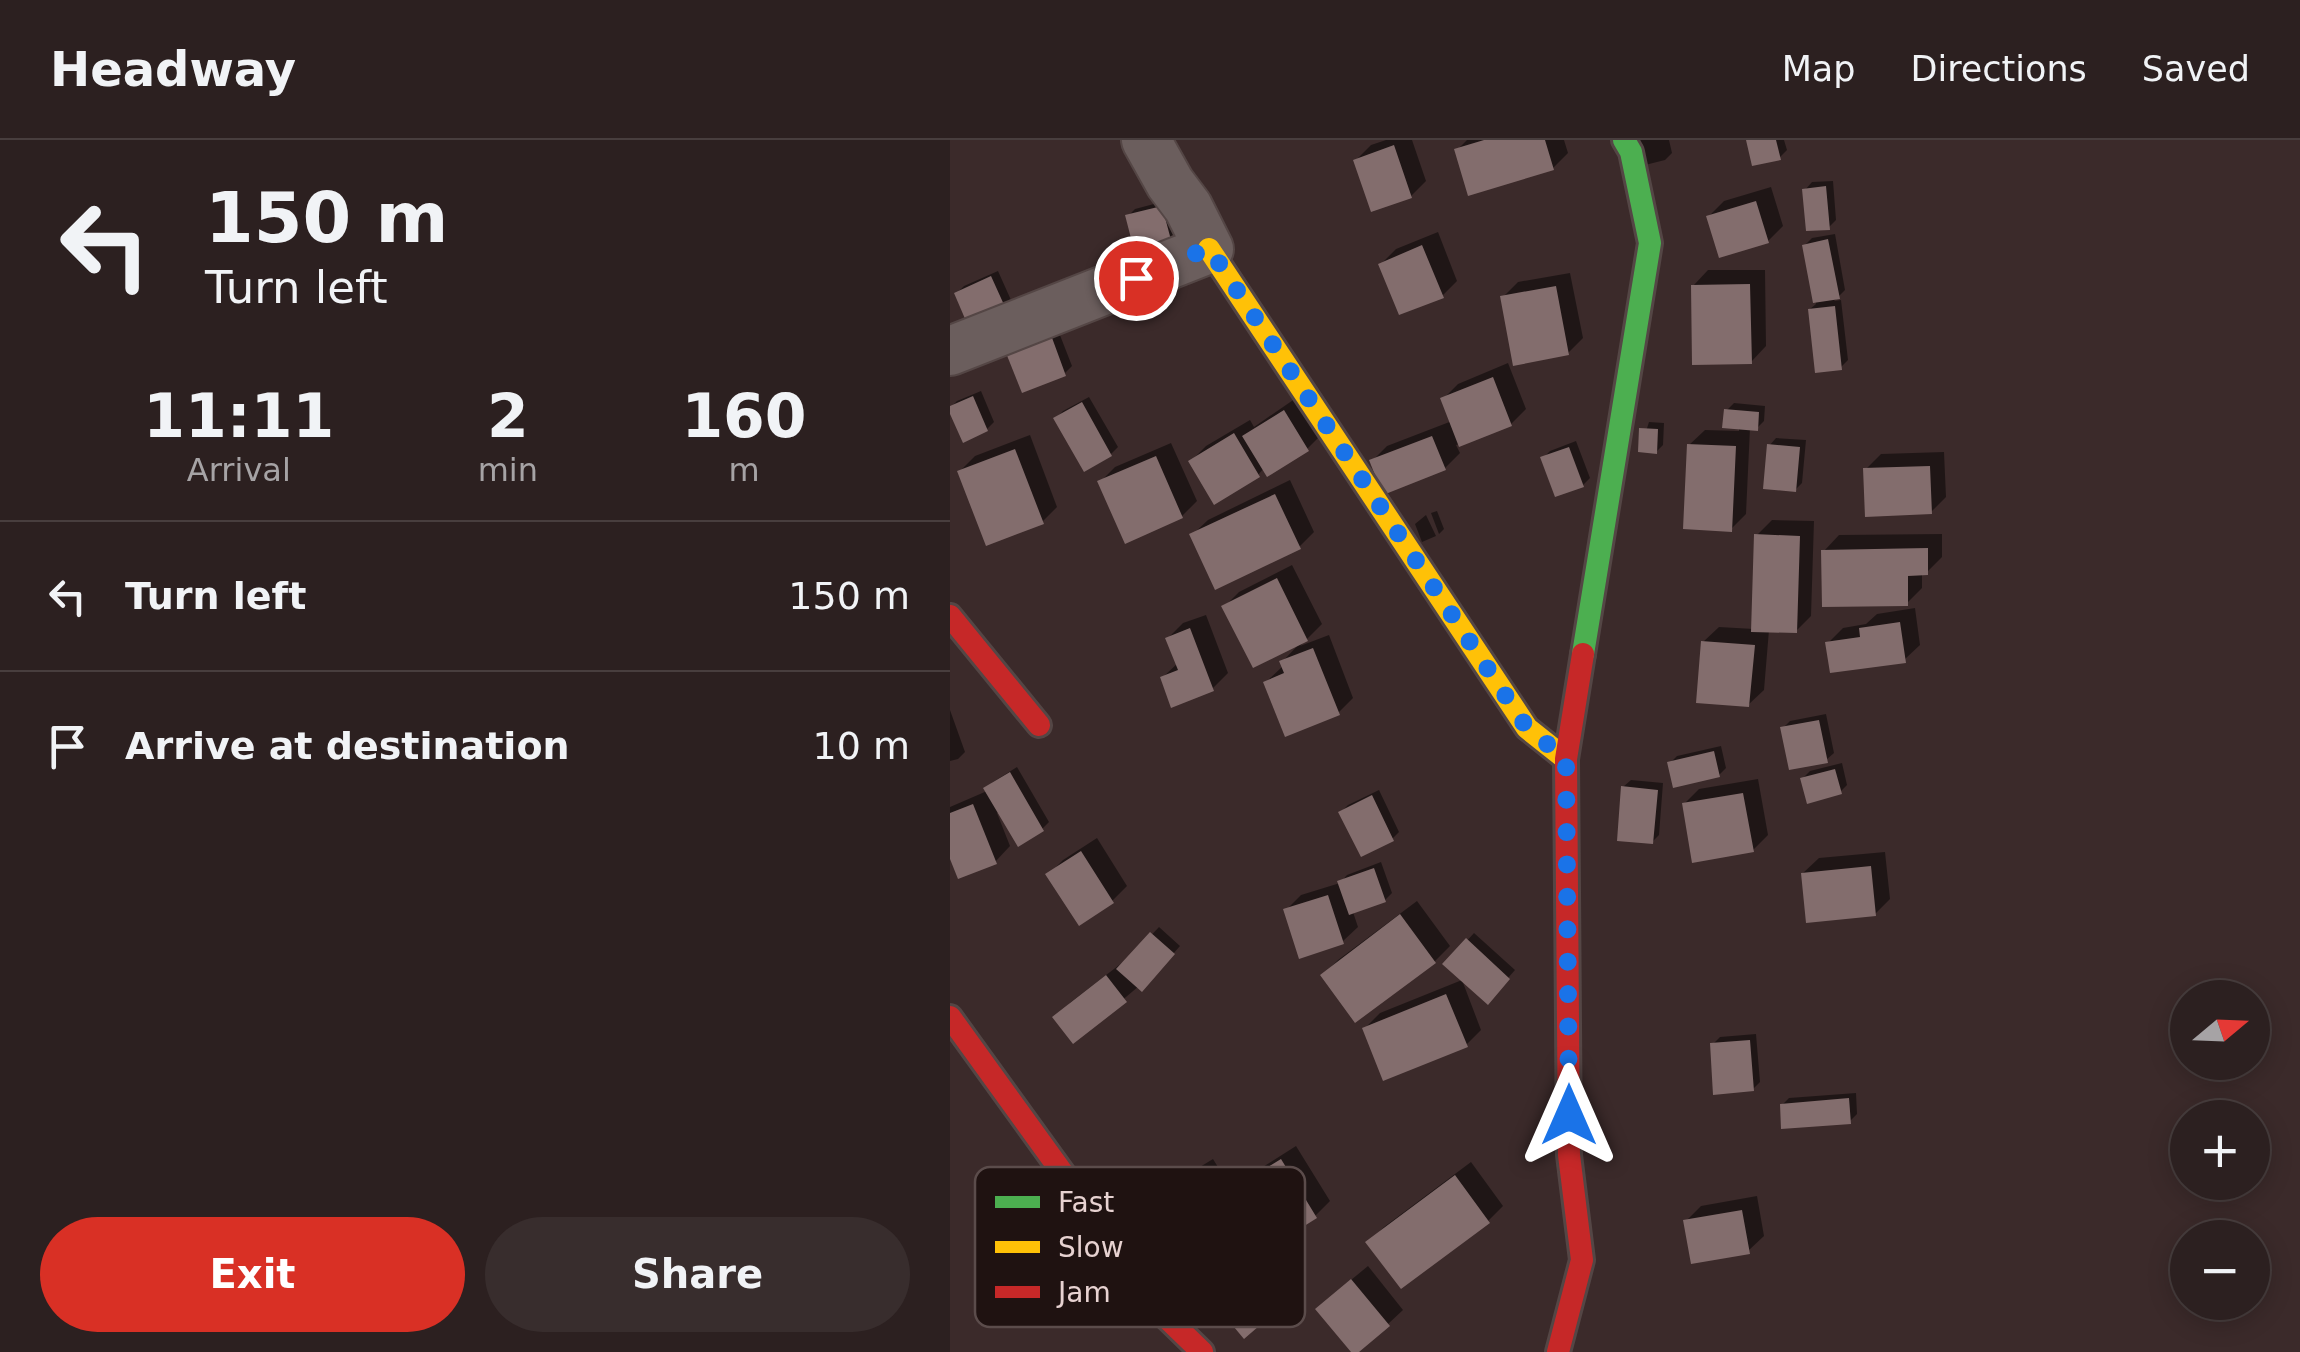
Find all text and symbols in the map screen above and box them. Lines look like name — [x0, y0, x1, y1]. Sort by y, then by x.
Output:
text: Headway — [50, 41, 296, 97]
text: Map — [1782, 49, 1856, 89]
text: Directions — [1911, 49, 2087, 89]
text: Saved — [2142, 49, 2250, 89]
text: 150 m — [205, 177, 448, 259]
icon: left — [40, 180, 170, 310]
pin — [1094, 236, 1179, 321]
icon: arrive — [1109, 251, 1164, 306]
text: Turn left — [205, 261, 388, 314]
text: 11:11 — [143, 381, 334, 451]
text: 2 — [487, 381, 529, 451]
text: 160 — [681, 381, 807, 451]
text: Arrival — [187, 451, 291, 489]
text: min — [478, 451, 538, 489]
text: m — [728, 451, 760, 489]
icon: left — [40, 569, 95, 624]
text: Turn left — [125, 574, 306, 618]
text: 150 m — [788, 574, 910, 618]
icon: arrive — [40, 719, 95, 774]
text: Arrive at destination — [125, 724, 570, 768]
text: 10 m — [813, 724, 910, 768]
north arrow — [2170, 980, 2270, 1080]
map controls — [2170, 980, 2270, 1320]
position arrow — [1517, 1063, 1621, 1167]
button: + — [2170, 1100, 2270, 1200]
legend — [975, 1167, 1305, 1327]
text: Fast — [1058, 1186, 1114, 1219]
button: Exit — [40, 1217, 465, 1332]
button: Share — [485, 1217, 910, 1332]
button: − — [2170, 1220, 2270, 1320]
text: Slow — [1058, 1231, 1124, 1264]
text: Jam — [1056, 1276, 1111, 1309]

